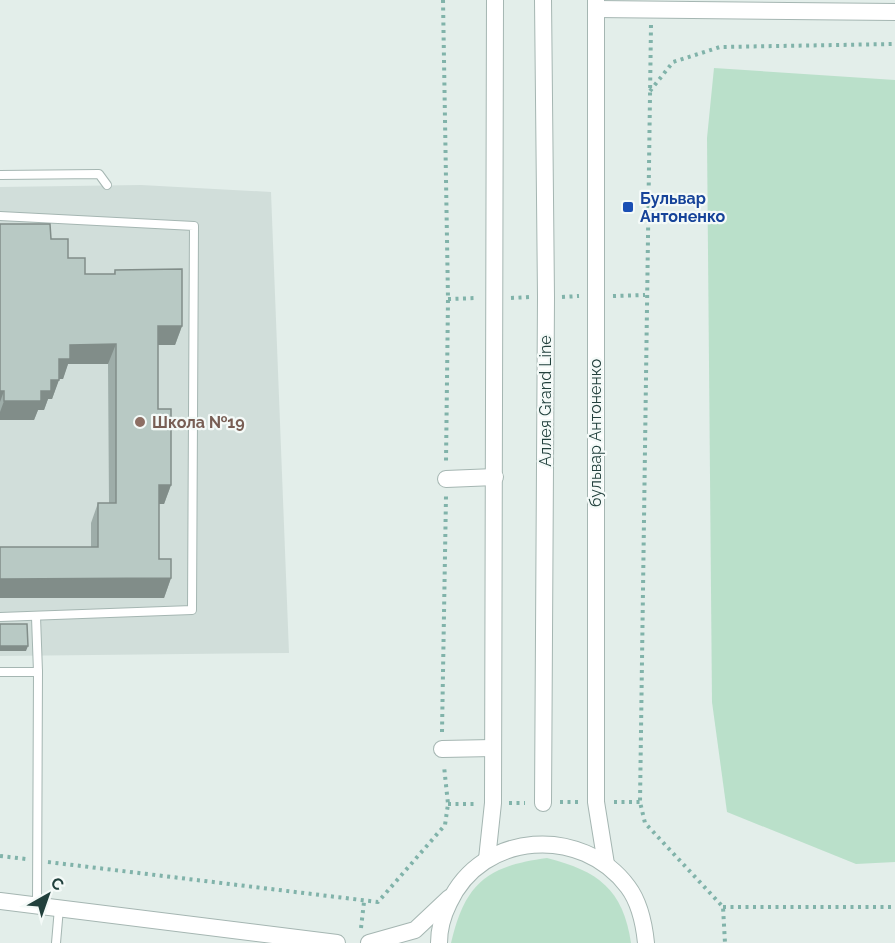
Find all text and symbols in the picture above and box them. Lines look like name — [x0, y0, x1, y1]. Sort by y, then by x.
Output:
place label: Бульвар Антоненко — [640, 189, 726, 226]
marker: Бульвар Антоненко — [621, 200, 635, 214]
street label: Аллея Grand Line — [536, 335, 555, 467]
street label: бульвар Антоненко — [586, 359, 605, 507]
place label: Школа №19 — [152, 413, 245, 432]
marker: Школа №19 — [133, 415, 147, 429]
north arrow — [18, 865, 78, 925]
text: С — [47, 873, 68, 895]

